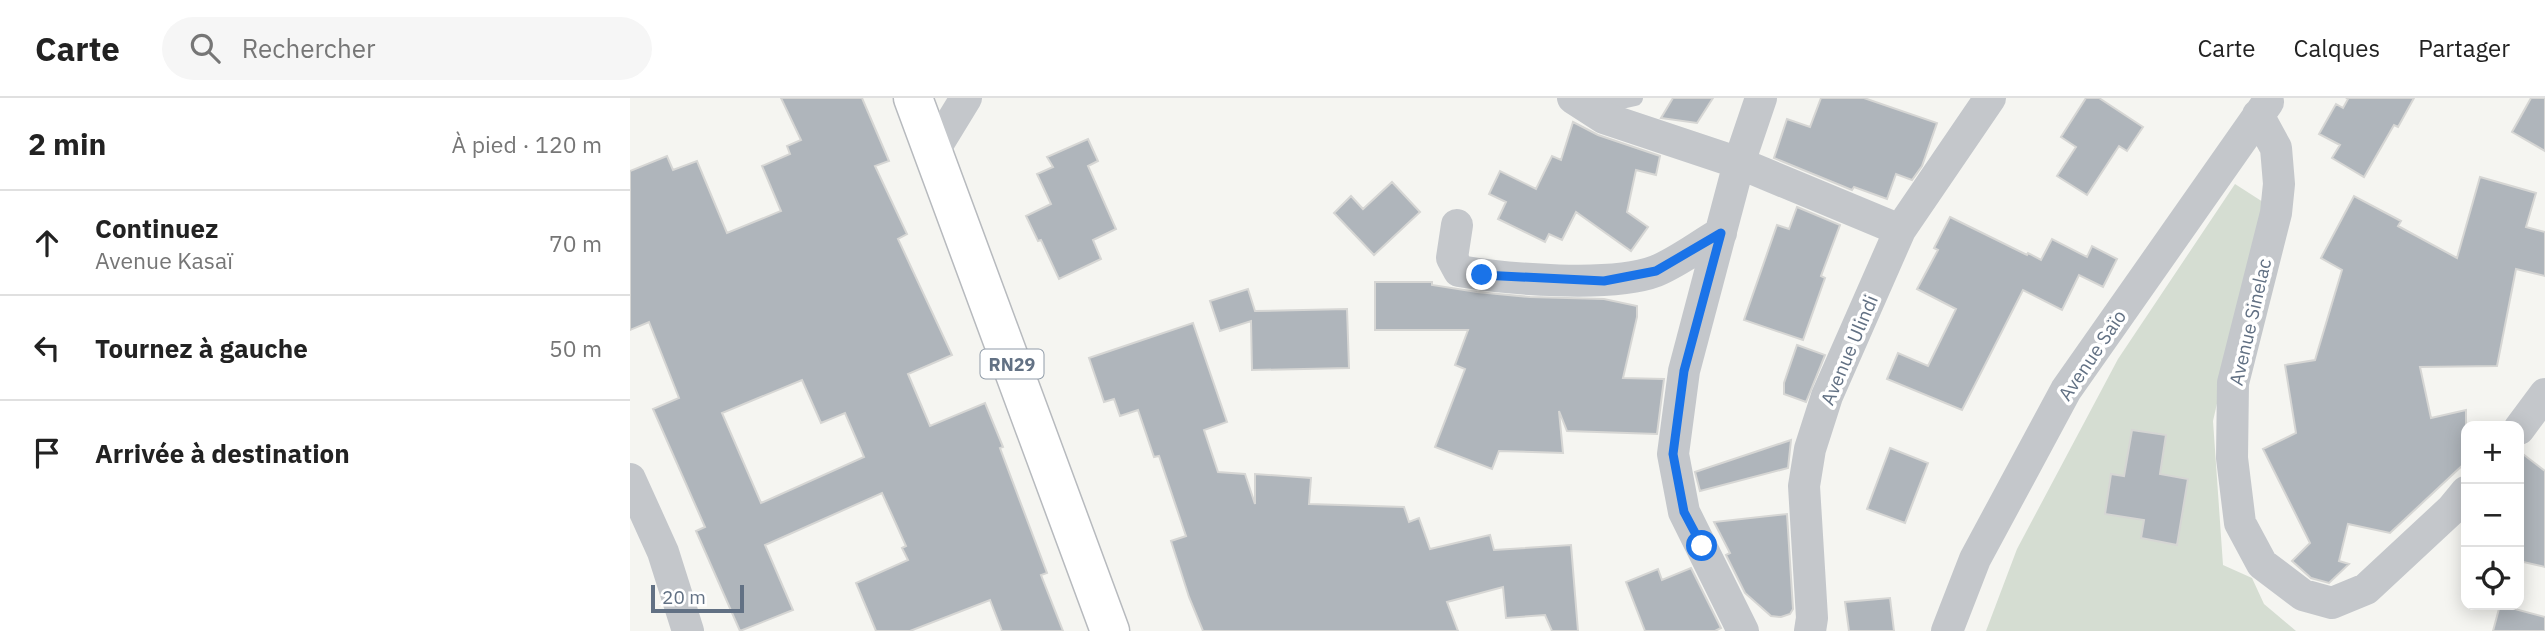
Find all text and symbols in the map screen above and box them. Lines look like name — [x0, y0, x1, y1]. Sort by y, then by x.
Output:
search box — [162, 17, 652, 80]
text: Carte — [35, 27, 120, 70]
icon: search — [186, 29, 224, 67]
text: Rechercher — [242, 31, 376, 65]
text: Carte — [2197, 32, 2256, 64]
text: Calques — [2294, 32, 2380, 64]
text: Partager — [2418, 32, 2510, 64]
text: 2 min — [28, 124, 106, 163]
text: À pied · 120 m — [452, 129, 602, 159]
text: Continuez — [95, 211, 218, 245]
icon: ahead — [28, 224, 66, 262]
text: 70 m — [549, 228, 602, 258]
text: Avenue Kasaï — [95, 245, 233, 275]
street label: Avenue Sinelac — [2224, 256, 2276, 388]
route end — [1466, 259, 1497, 290]
street label: Avenue Ulindi — [1815, 291, 1883, 409]
street label: Avenue Saïo — [2053, 305, 2131, 405]
icon: left — [28, 329, 66, 367]
text: Tournez à gauche — [95, 331, 308, 365]
text: 50 m — [549, 333, 602, 363]
road number: RN29 — [980, 350, 1044, 378]
map controls — [2461, 421, 2524, 610]
button: + — [2461, 421, 2524, 484]
icon: arrive — [28, 434, 66, 472]
text: Arrivée à destination — [95, 436, 350, 470]
button: − — [2461, 484, 2524, 547]
route start — [1686, 530, 1717, 561]
button: locate — [2461, 547, 2524, 610]
scale bar — [651, 582, 744, 614]
text: 20 m — [662, 585, 706, 609]

